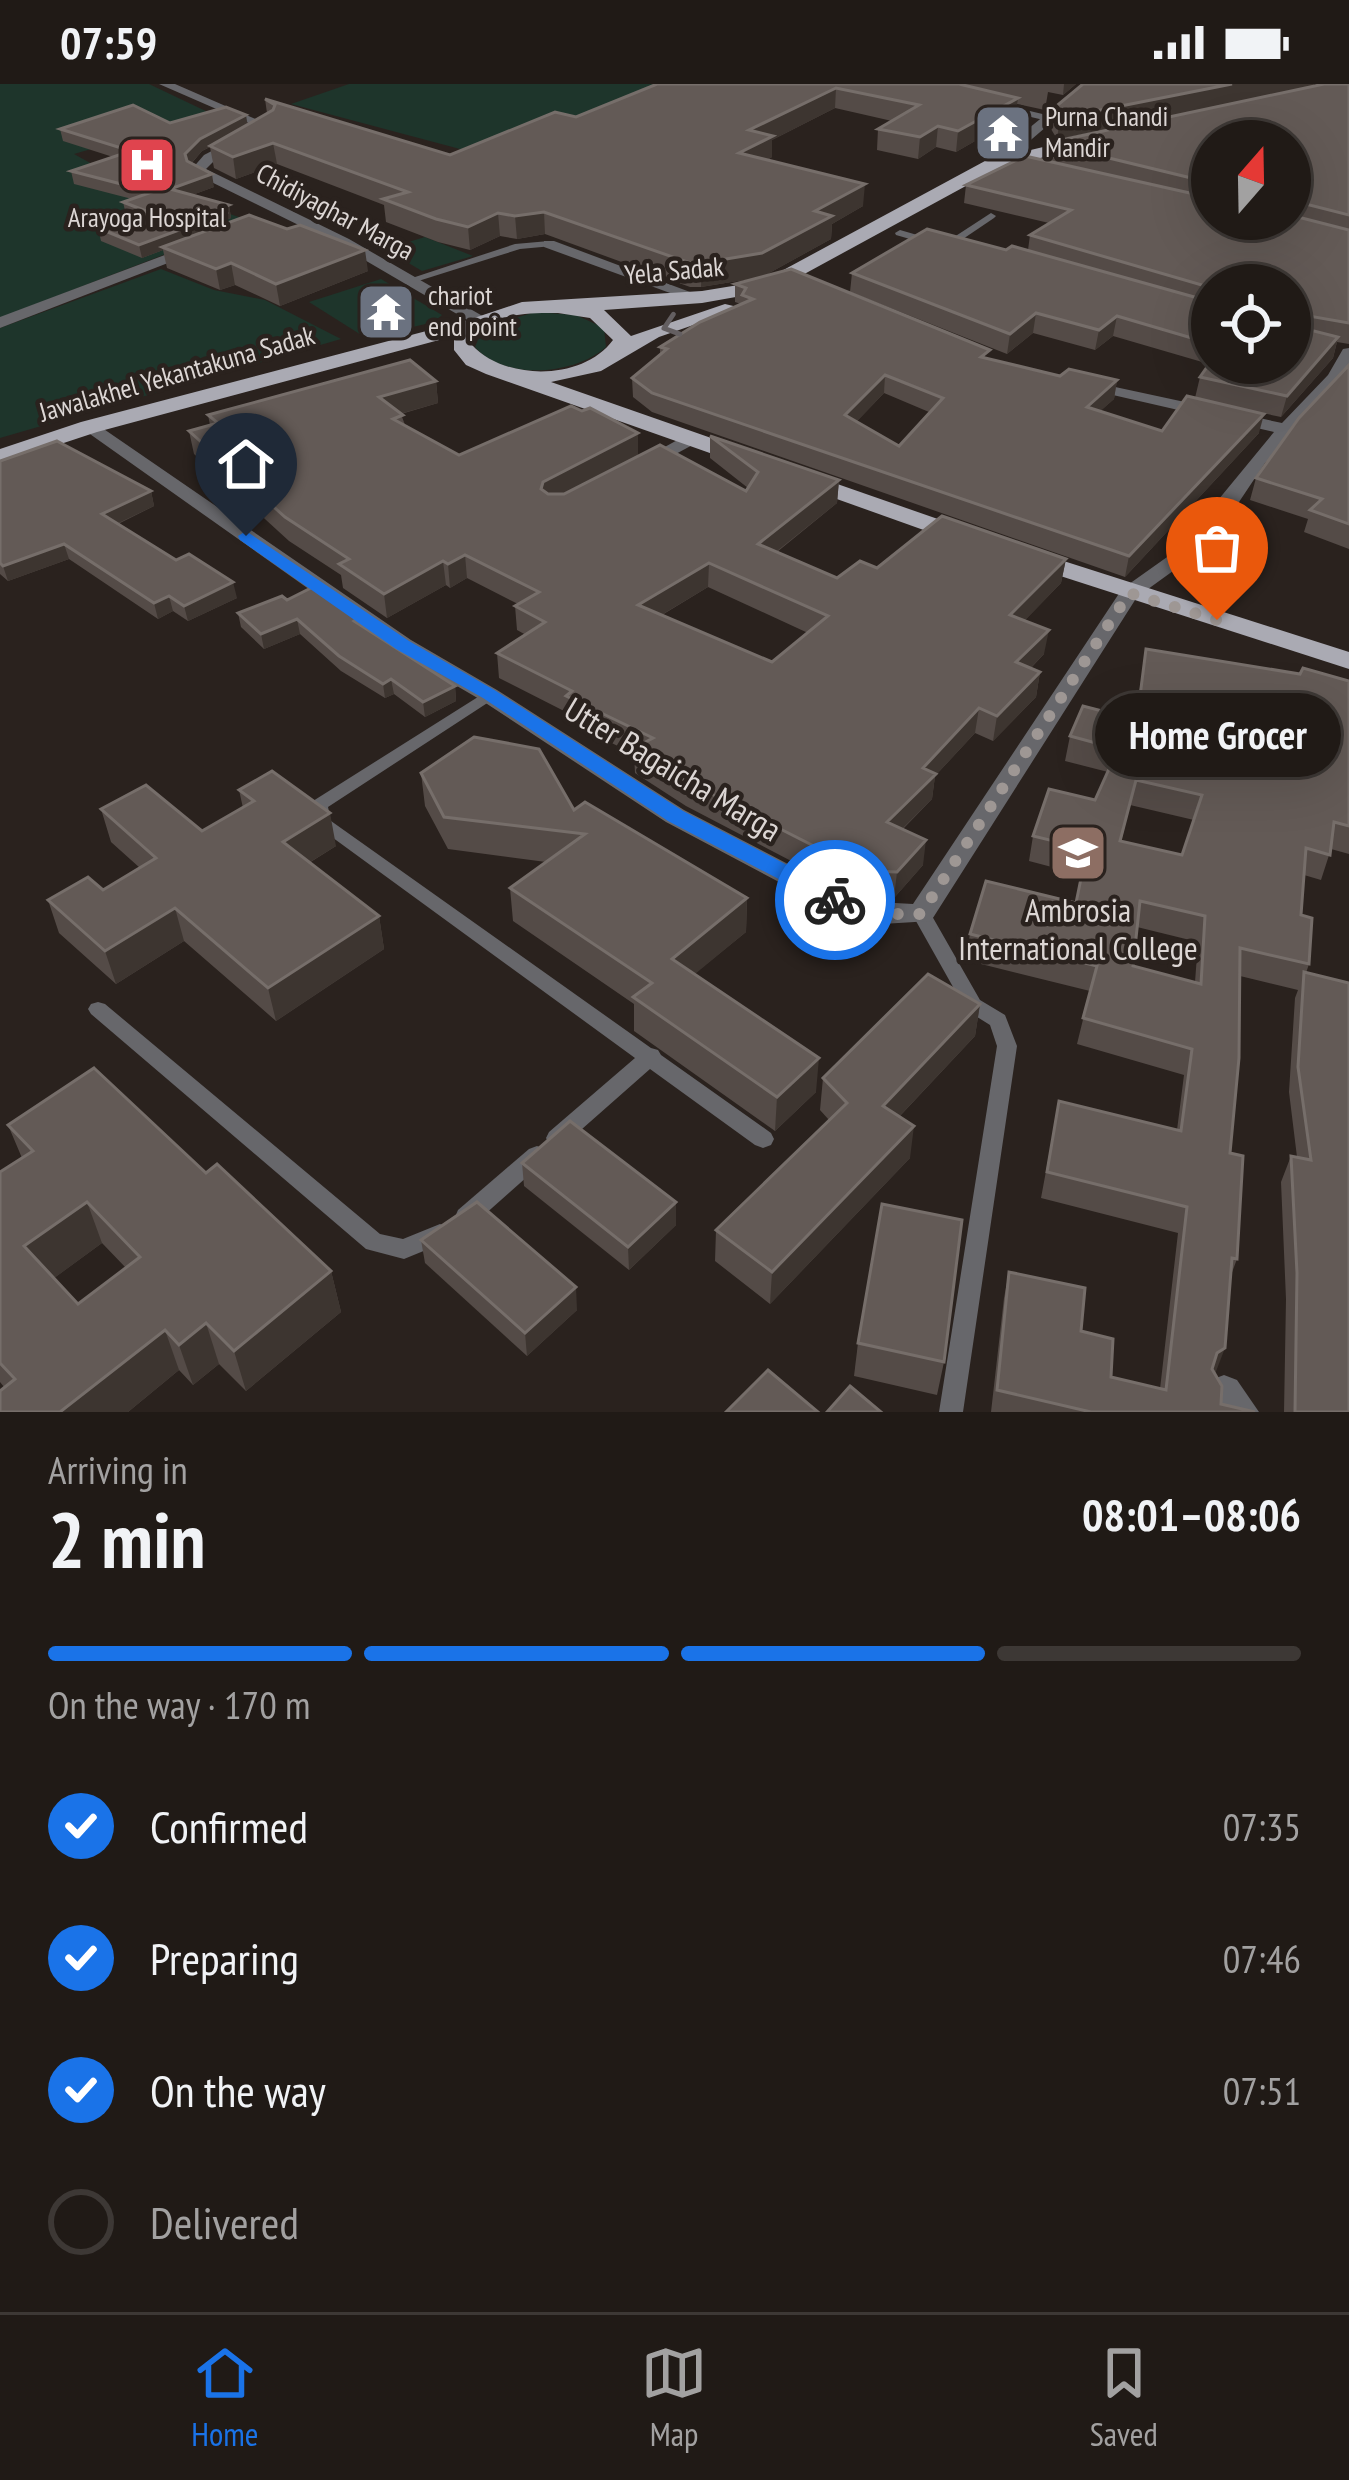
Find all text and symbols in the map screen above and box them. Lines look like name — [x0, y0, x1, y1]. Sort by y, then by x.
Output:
text: 07:59 — [60, 13, 157, 71]
place label: Purna Chandi Mandir — [1045, 99, 1168, 164]
temple icon: Purna Chandi Mandir — [972, 102, 1034, 164]
north arrow — [1191, 120, 1311, 240]
map controls — [1191, 120, 1311, 384]
hospital icon: Arayoga Hospital — [116, 134, 178, 196]
street label: Chidiyaghar Marga — [251, 155, 420, 267]
place label: Arayoga Hospital — [68, 200, 227, 234]
street label: Yela Sadak — [623, 249, 726, 291]
button: locate — [1191, 264, 1311, 384]
place label: chariot end point — [428, 278, 518, 343]
temple icon: chariot end point — [355, 281, 417, 343]
one-way arrow — [661, 312, 682, 337]
street label: Jawalakhel Yekantakuna Sadak — [34, 317, 319, 429]
pin — [195, 413, 297, 536]
icon: home — [213, 431, 279, 497]
pin — [1166, 497, 1268, 620]
icon: bag — [1184, 515, 1250, 581]
street label: Utter Bagaicha Marga — [557, 687, 789, 850]
callout: Home Grocer — [1094, 692, 1340, 776]
text: Home Grocer — [1129, 709, 1307, 760]
school or university icon: Ambrosia International College — [1047, 822, 1109, 884]
courier — [775, 840, 895, 960]
icon: bike — [802, 867, 868, 933]
place label: Ambrosia International College — [958, 888, 1198, 969]
text: Arriving in — [48, 1444, 188, 1495]
text: 08:01–08:06 — [1082, 1485, 1301, 1543]
text: 2 min — [48, 1489, 206, 1590]
text: On the way · 170 m — [48, 1679, 310, 1730]
icon: check — [48, 1793, 114, 1859]
text: Confirmed — [150, 1797, 308, 1855]
text: 07:35 — [1223, 1801, 1301, 1852]
icon: check — [48, 1925, 114, 1991]
text: Preparing — [150, 1929, 299, 1987]
text: 07:46 — [1223, 1933, 1301, 1984]
icon: check — [48, 2057, 114, 2123]
text: On the way — [150, 2061, 326, 2119]
text: 07:51 — [1223, 2065, 1301, 2116]
text: Delivered — [150, 2193, 299, 2251]
tab: Home — [191, 2340, 258, 2455]
tab: Map — [641, 2340, 707, 2455]
tab: Saved — [1090, 2340, 1158, 2455]

